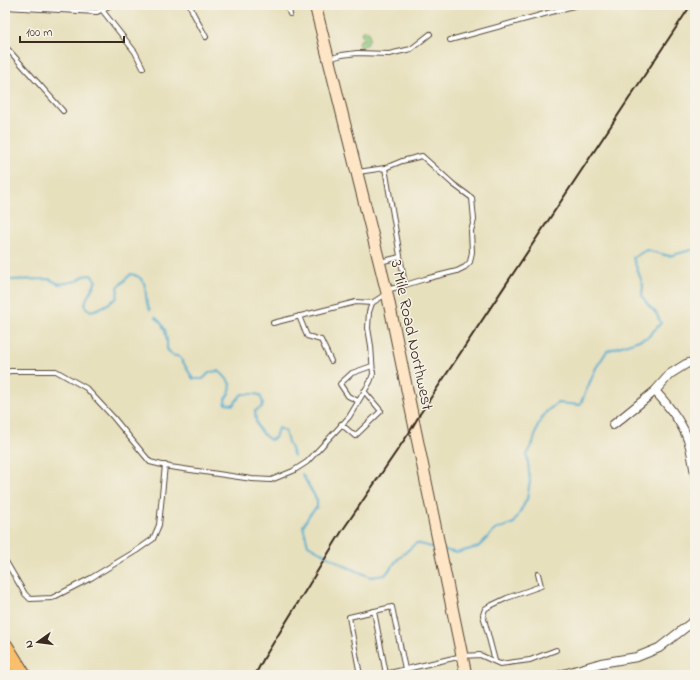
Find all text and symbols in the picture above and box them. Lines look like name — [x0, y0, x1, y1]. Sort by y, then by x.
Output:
scale bar — [20, 18, 124, 44]
text: 100 m — [26, 24, 53, 42]
street label: 3 Mile Road Northwest — [383, 258, 440, 413]
north arrow — [18, 622, 58, 662]
text: N — [21, 639, 38, 650]

